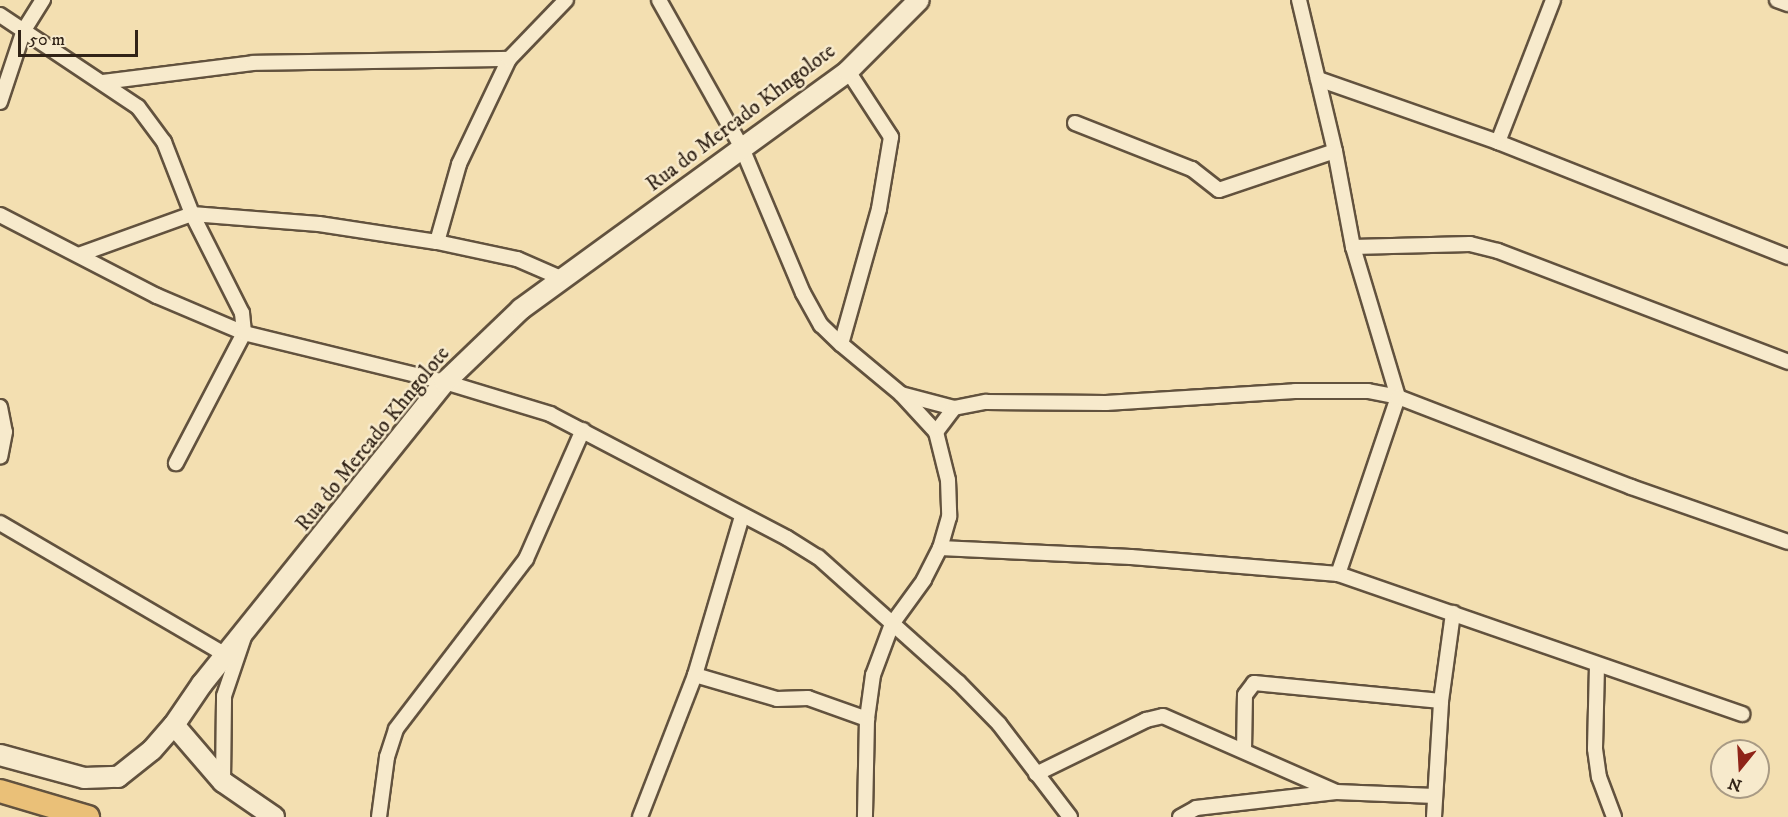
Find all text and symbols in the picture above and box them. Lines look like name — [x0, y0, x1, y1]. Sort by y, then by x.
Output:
scale bar — [21, 18, 141, 56]
text: 50 m — [29, 29, 65, 51]
street label: Rua do Mercado Khngolote — [642, 39, 840, 197]
street label: Rua do Mercado Khngolote — [291, 342, 455, 536]
north arrow — [1710, 739, 1770, 799]
text: N — [1726, 773, 1744, 796]

